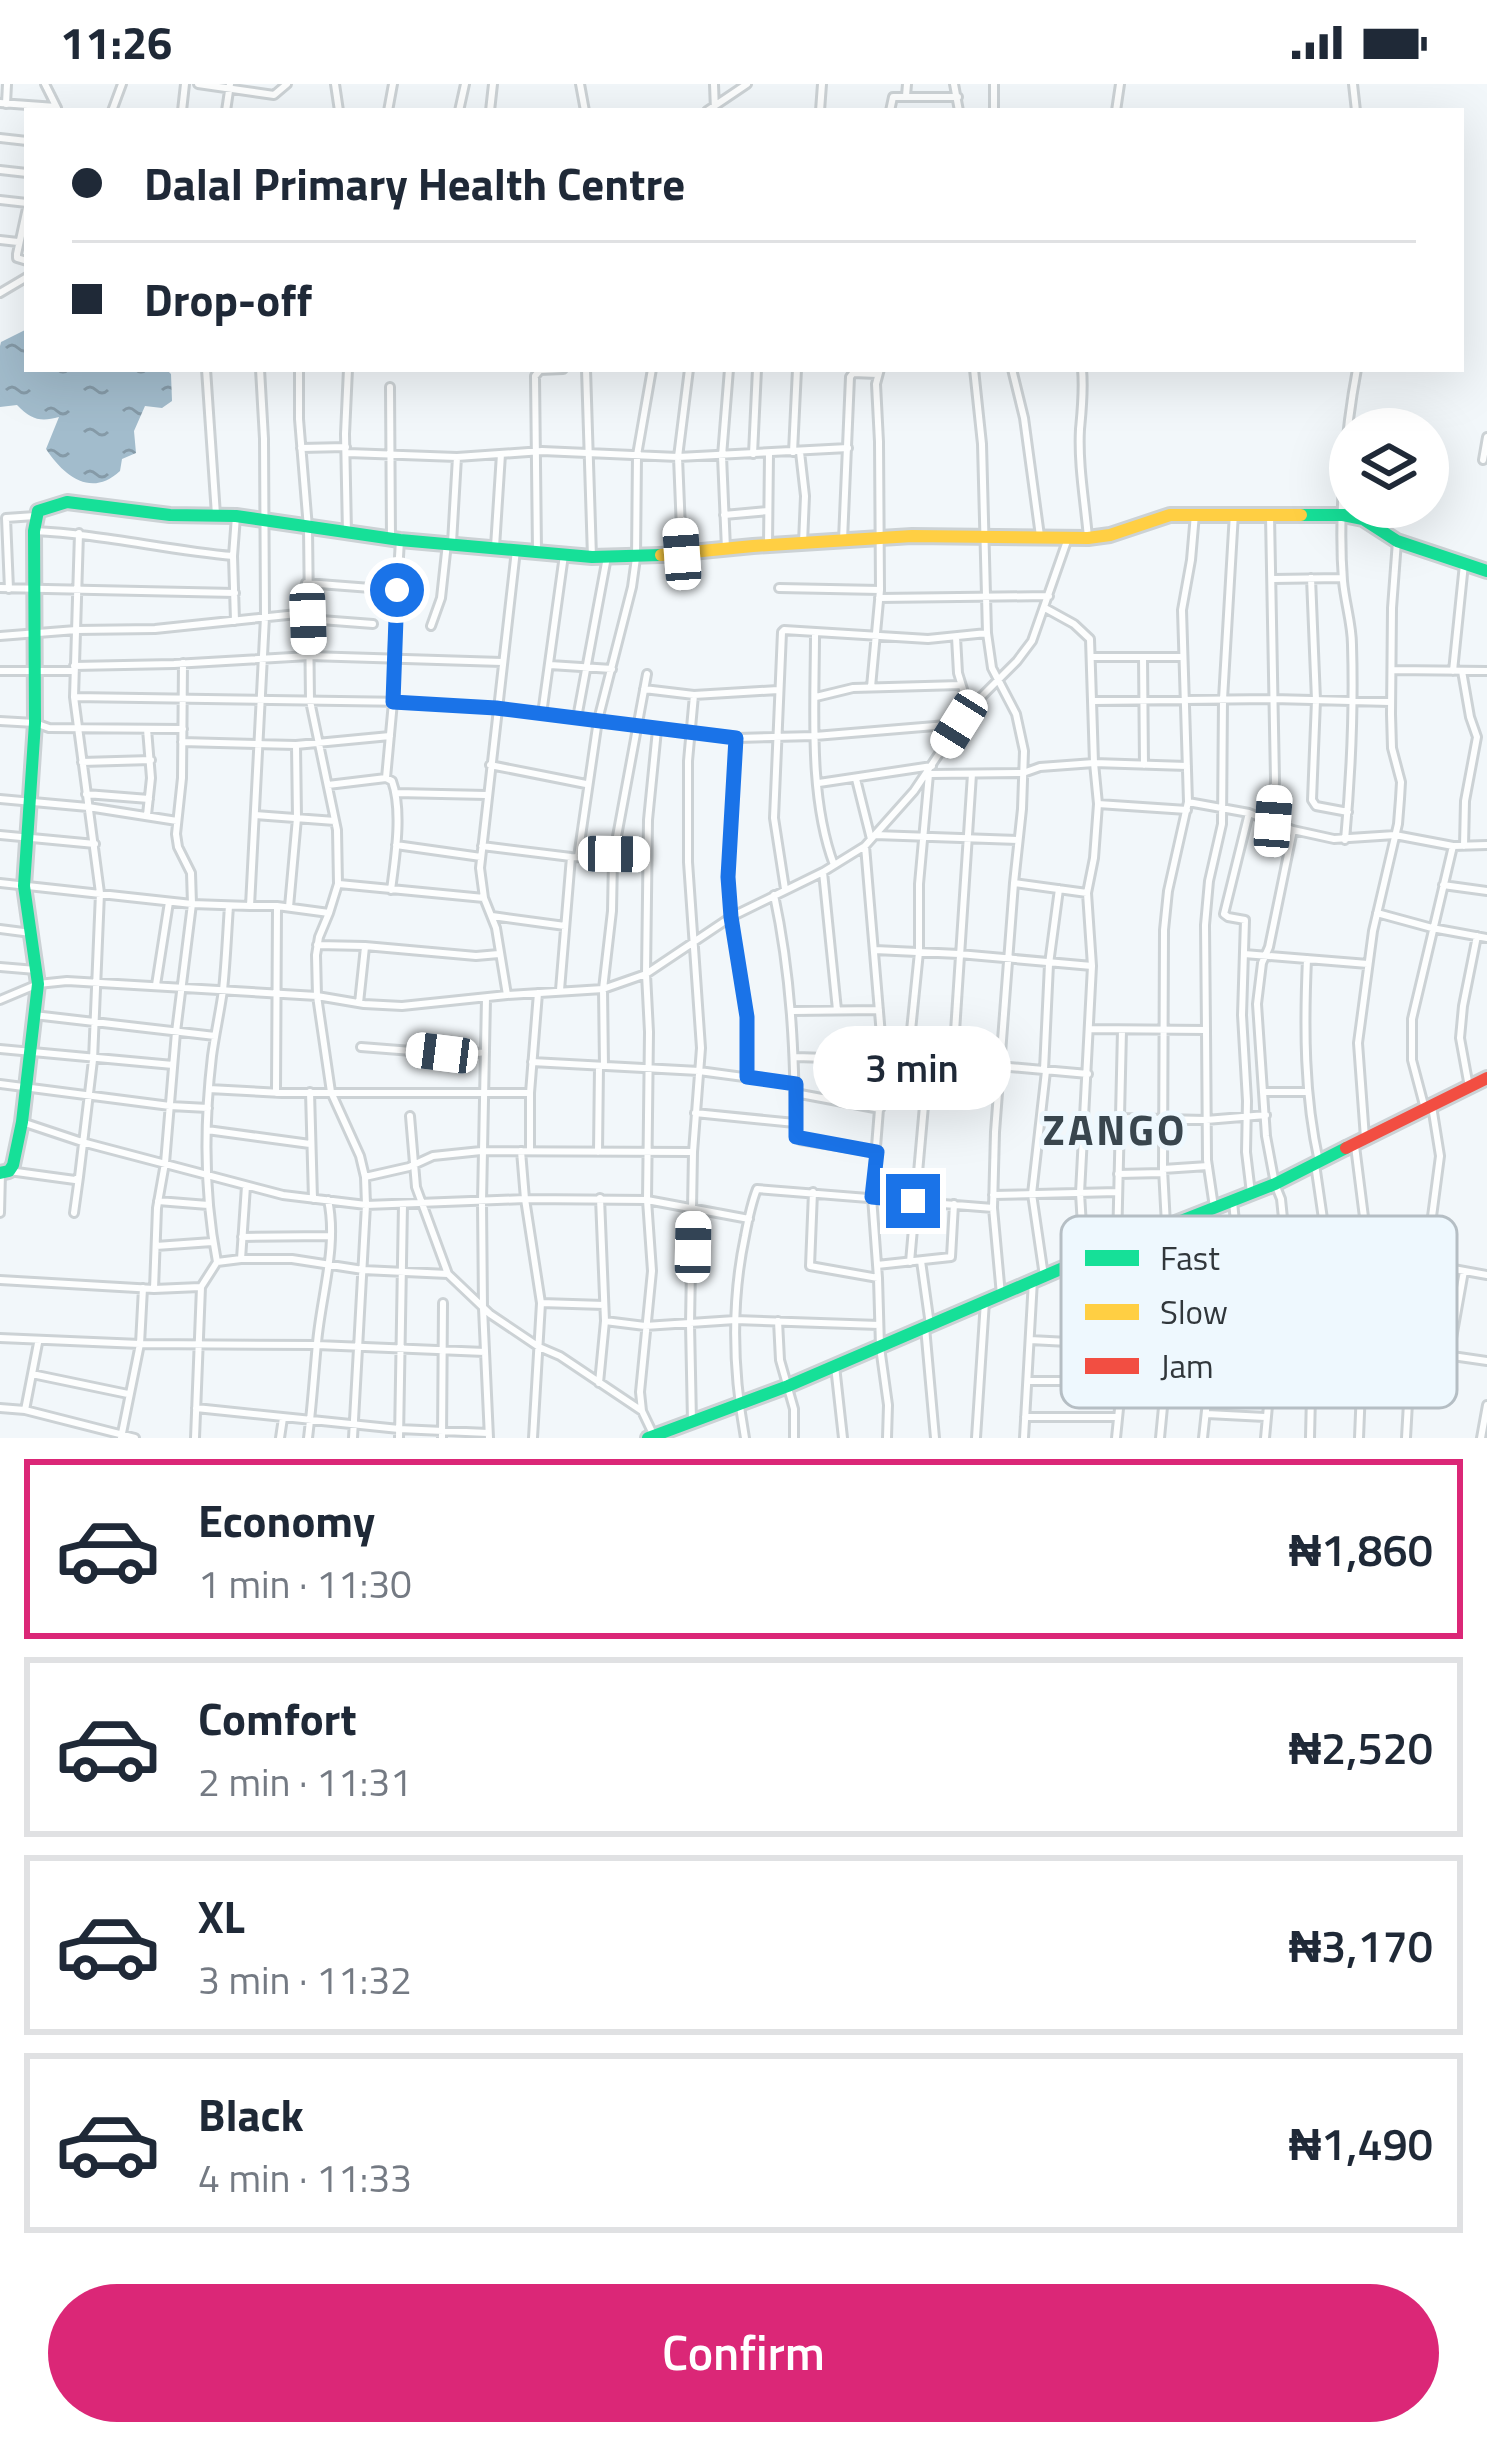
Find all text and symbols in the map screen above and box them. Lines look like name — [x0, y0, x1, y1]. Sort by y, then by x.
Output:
text: 11:26 — [60, 8, 172, 76]
text: Dalal Primary Health Centre — [144, 149, 685, 217]
text: Drop-off — [144, 265, 312, 333]
map controls — [1329, 408, 1449, 528]
button: layers — [1329, 408, 1449, 528]
car — [662, 517, 702, 591]
route start — [370, 563, 424, 617]
car — [289, 582, 327, 656]
car — [925, 684, 993, 764]
car — [1253, 784, 1293, 858]
car — [578, 835, 650, 873]
callout: 3 min — [814, 1027, 1012, 1111]
car — [404, 1031, 480, 1075]
text: 3 min — [865, 1038, 959, 1097]
district label: ZANGO — [1043, 1097, 1187, 1161]
route end — [886, 1174, 940, 1228]
car — [674, 1211, 712, 1283]
legend — [1061, 1216, 1457, 1408]
text: Fast — [1160, 1233, 1220, 1283]
text: Slow — [1160, 1287, 1228, 1337]
text: Jam — [1160, 1341, 1214, 1391]
text: Economy — [198, 1486, 375, 1554]
icon: car — [54, 1495, 162, 1603]
text: ₦1,860 — [1289, 1515, 1433, 1583]
text: 1 min · 11:30 — [198, 1554, 412, 1613]
text: Comfort — [198, 1684, 357, 1752]
icon: car — [54, 1693, 162, 1801]
text: ₦2,520 — [1289, 1713, 1433, 1781]
text: 2 min · 11:31 — [198, 1752, 412, 1811]
text: XL — [198, 1882, 245, 1950]
icon: car — [54, 1891, 162, 1999]
text: ₦3,170 — [1289, 1911, 1433, 1979]
text: 3 min · 11:32 — [198, 1950, 412, 2009]
text: Black — [198, 2080, 304, 2148]
icon: car — [54, 2089, 162, 2197]
text: ₦1,490 — [1289, 2109, 1433, 2177]
text: 4 min · 11:33 — [198, 2148, 412, 2207]
button: Confirm — [48, 2284, 1439, 2422]

